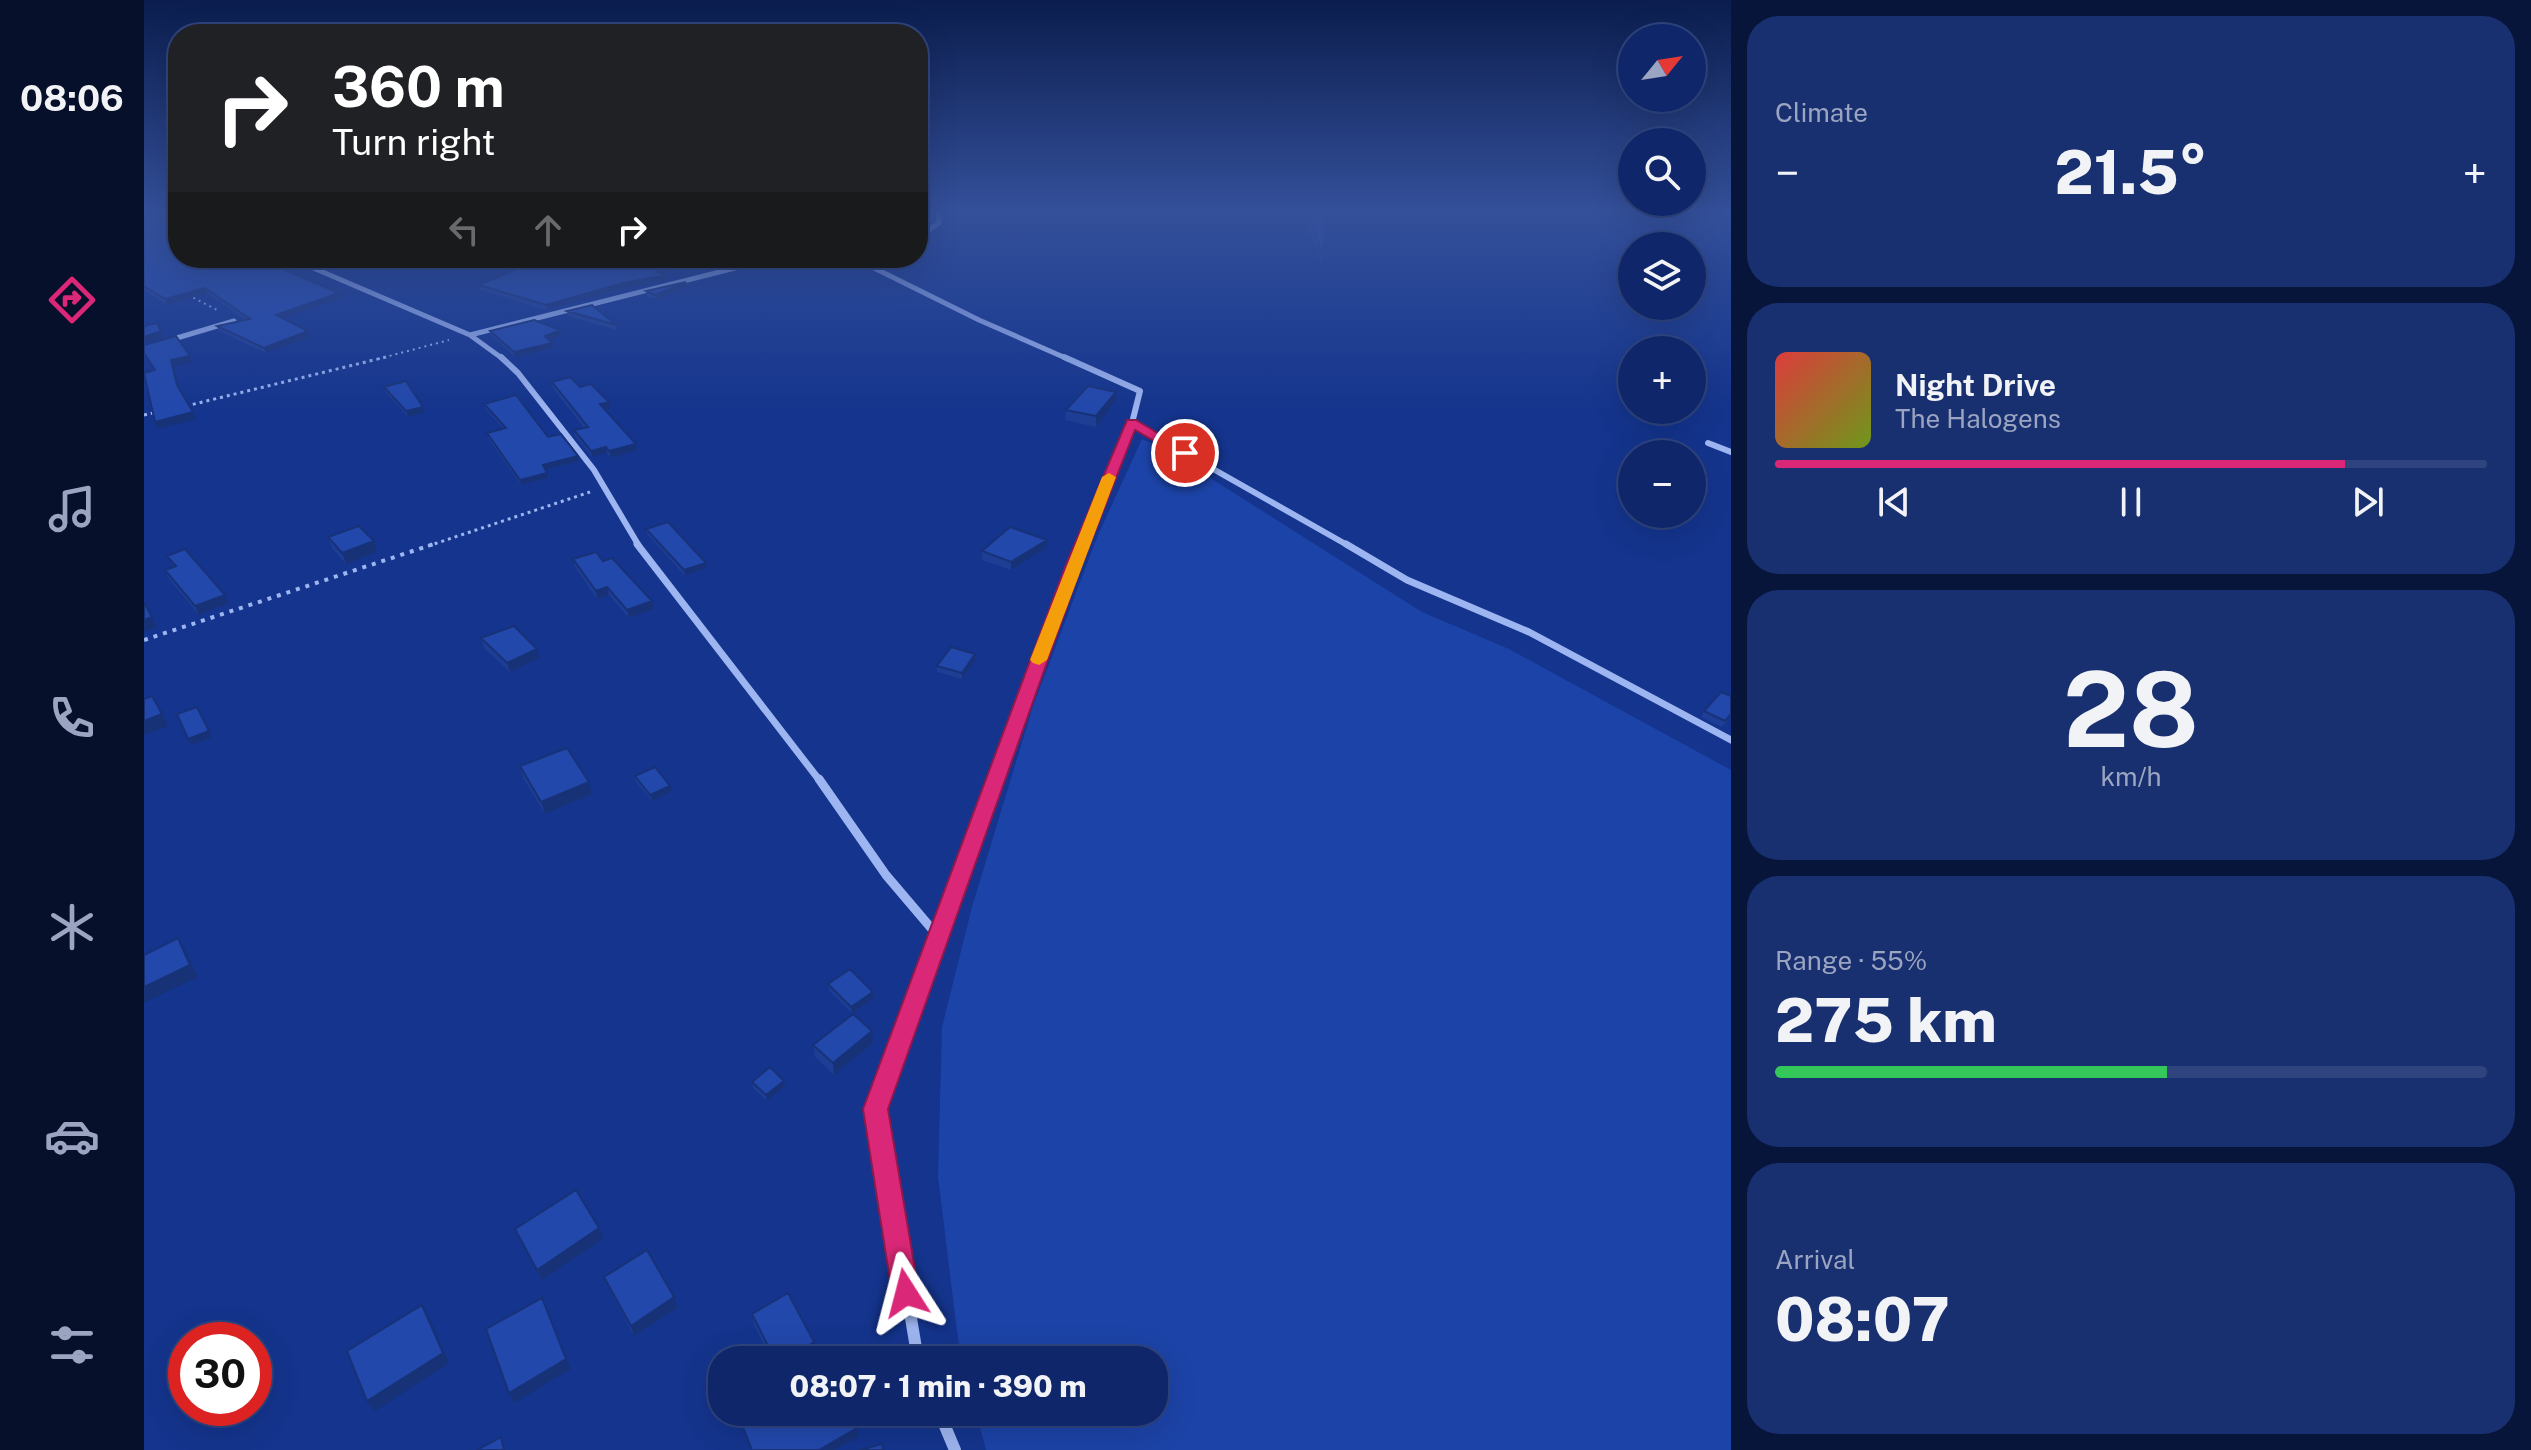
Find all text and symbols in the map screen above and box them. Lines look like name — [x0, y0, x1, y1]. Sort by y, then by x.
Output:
north arrow — [1618, 24, 1706, 112]
map controls — [1618, 24, 1706, 528]
text: 360 m — [332, 54, 505, 120]
icon: right — [200, 56, 304, 160]
text: 08:06 — [20, 77, 124, 119]
text: Climate — [1775, 97, 1868, 128]
text: Turn right — [332, 121, 495, 163]
button: search — [1618, 128, 1706, 216]
text: 21.5° — [2055, 137, 2208, 208]
text: − — [1775, 147, 1799, 199]
text: + — [2463, 147, 2487, 199]
icon: left — [442, 208, 486, 252]
icon: ahead — [526, 208, 570, 252]
icon: right — [610, 208, 654, 252]
button: layers — [1618, 232, 1706, 320]
icon: directions — [44, 272, 100, 328]
button: + — [1618, 336, 1706, 424]
text: Night Drive — [1895, 367, 2056, 403]
text: The Halogens — [1895, 403, 2061, 434]
pin — [1151, 419, 1219, 487]
icon: arrive — [1163, 431, 1207, 475]
button: − — [1618, 440, 1706, 528]
icon: previous — [1872, 480, 1916, 524]
icon: pause — [2109, 480, 2153, 524]
icon: next — [2346, 480, 2390, 524]
icon: music — [44, 481, 100, 537]
text: 28 — [2063, 648, 2199, 770]
icon: phone — [44, 690, 100, 746]
text: km/h — [2100, 761, 2162, 792]
icon: climate — [44, 899, 100, 955]
text: Range · 55% — [1775, 945, 1927, 976]
text: 275 km — [1775, 985, 1997, 1056]
icon: car — [44, 1108, 100, 1164]
text: Arrival — [1775, 1244, 1855, 1275]
position arrow — [864, 1251, 948, 1335]
text: 08:07 — [1775, 1284, 1950, 1355]
icon: filters — [44, 1317, 100, 1373]
speed limit sign: 30 — [168, 1322, 272, 1426]
text: 08:07 · 1 min · 390 m — [789, 1368, 1087, 1404]

